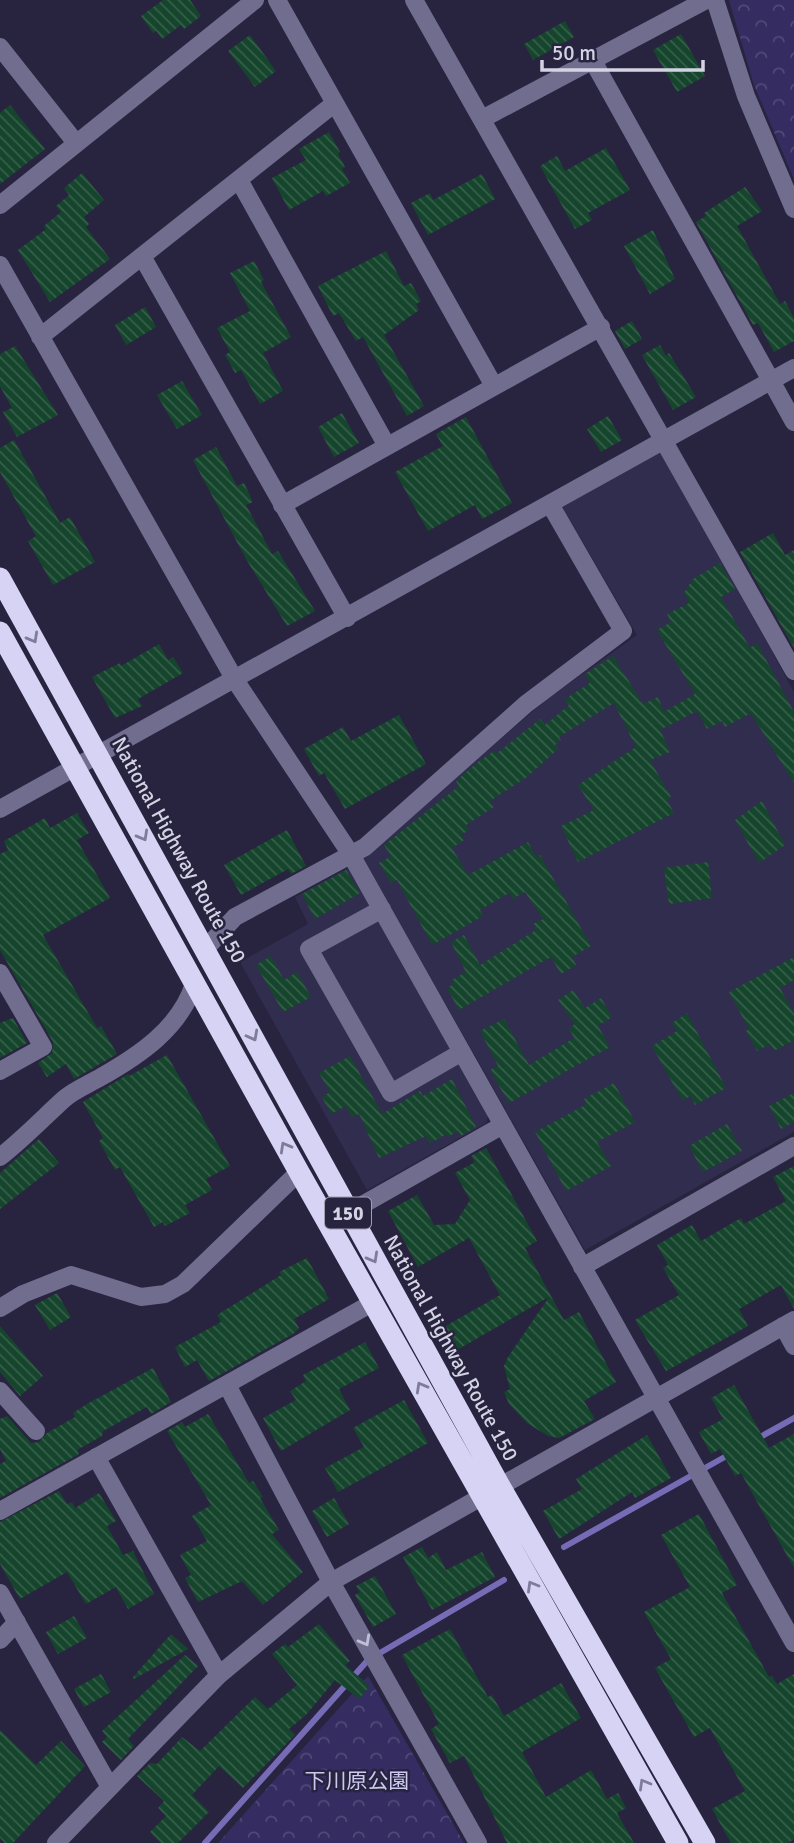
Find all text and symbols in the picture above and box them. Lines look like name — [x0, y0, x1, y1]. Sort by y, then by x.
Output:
scale bar — [542, 28, 703, 72]
text: 50 m — [552, 40, 596, 66]
one-way arrow — [25, 630, 38, 643]
street label: National Highway Route 150 — [106, 732, 252, 968]
one-way arrow — [135, 829, 148, 842]
one-way arrow — [245, 1029, 258, 1041]
one-way arrow — [280, 1141, 293, 1154]
road number: 150 — [325, 1198, 371, 1228]
street label: National Highway Route 150 — [378, 1230, 524, 1466]
one-way arrow — [365, 1250, 378, 1263]
one-way arrow — [416, 1382, 429, 1395]
one-way arrow — [527, 1581, 540, 1593]
one-way arrow — [357, 1634, 370, 1647]
park label: 下川原公園 — [305, 1768, 410, 1794]
one-way arrow — [639, 1778, 652, 1791]

